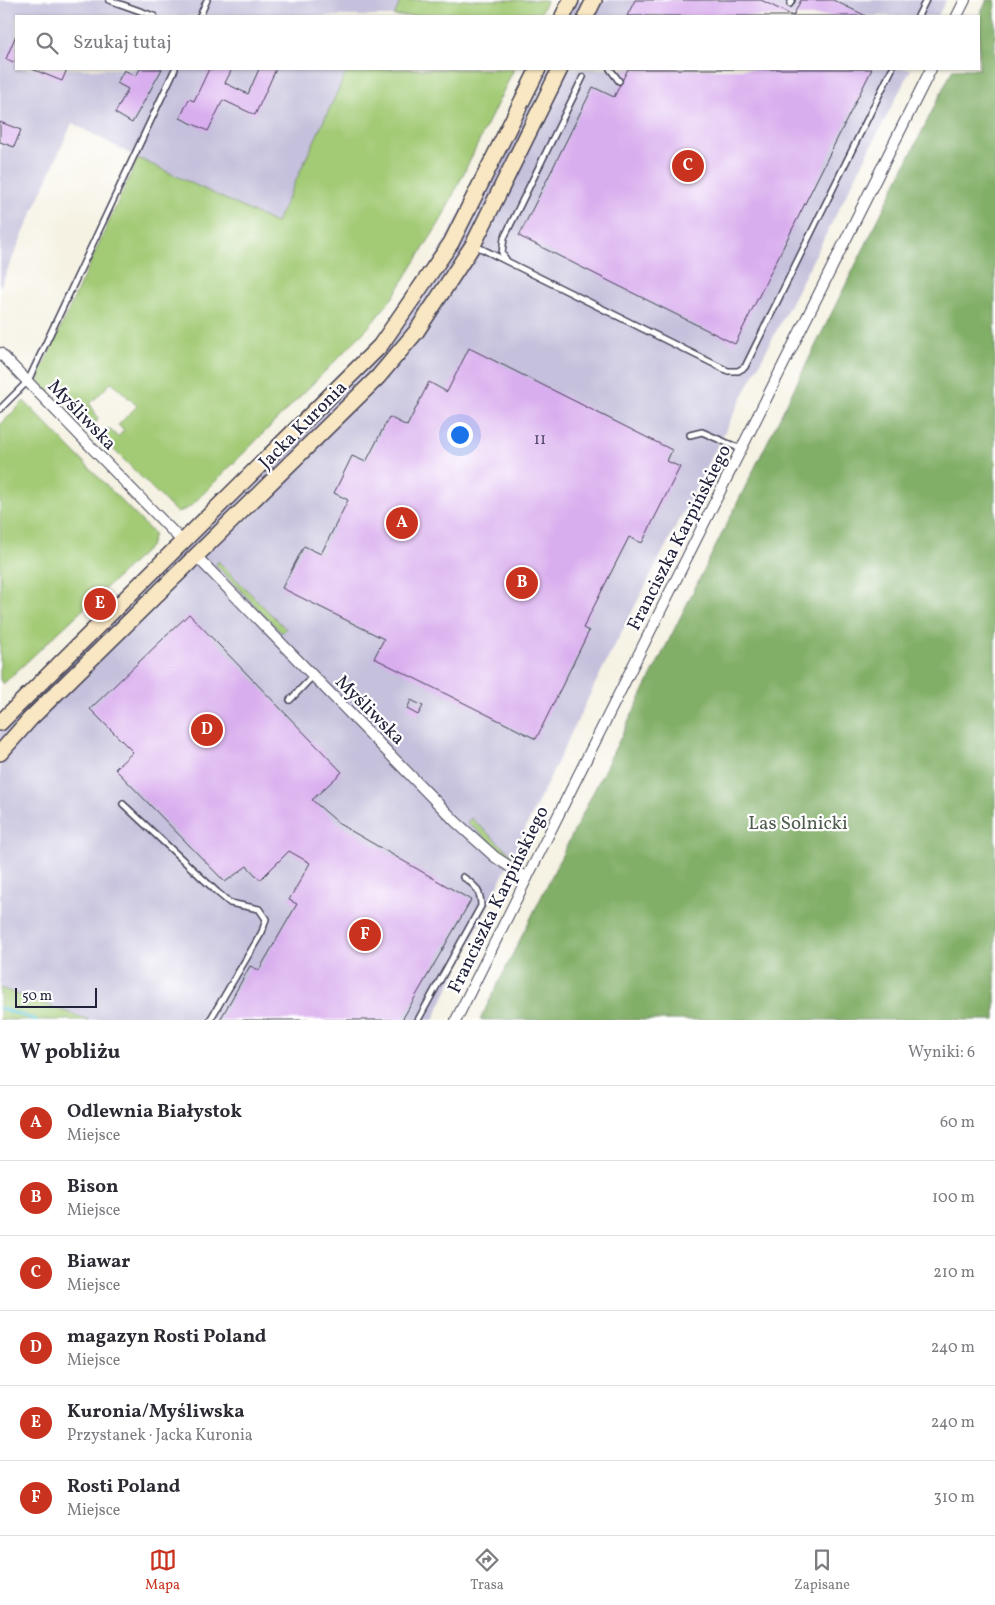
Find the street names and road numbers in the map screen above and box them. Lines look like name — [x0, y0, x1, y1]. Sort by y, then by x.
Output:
street label: Myśliwska — [41, 374, 122, 457]
street label: Jacka Kuronia — [253, 375, 353, 475]
street label: Franciszka Karpińskiego — [622, 440, 738, 635]
street label: Myśliwska — [329, 670, 410, 751]
street label: Franciszka Karpińskiego — [442, 802, 556, 998]

